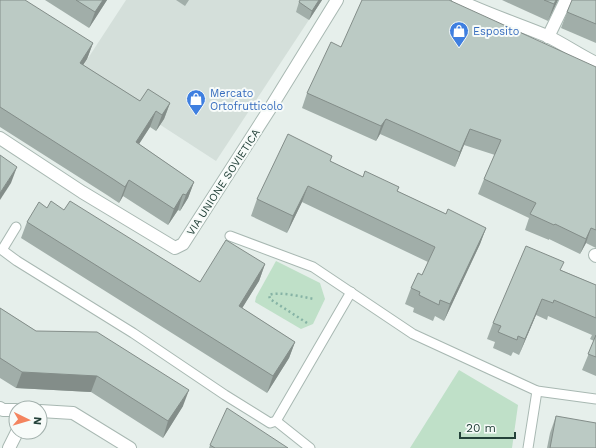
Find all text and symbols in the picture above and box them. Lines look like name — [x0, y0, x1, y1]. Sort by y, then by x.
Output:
shop icon: Esposito — [448, 20, 470, 48]
place label: Esposito — [473, 25, 519, 38]
place label: Mercato Ortofrutticolo — [210, 87, 283, 113]
shop icon: Mercato Ortofrutticolo — [185, 88, 207, 116]
street label: VIA UNIONE SOVIETICA — [184, 127, 263, 238]
north arrow — [8, 400, 48, 440]
scale bar — [460, 414, 515, 440]
text: N — [31, 416, 44, 425]
text: 20 m — [466, 421, 496, 435]

